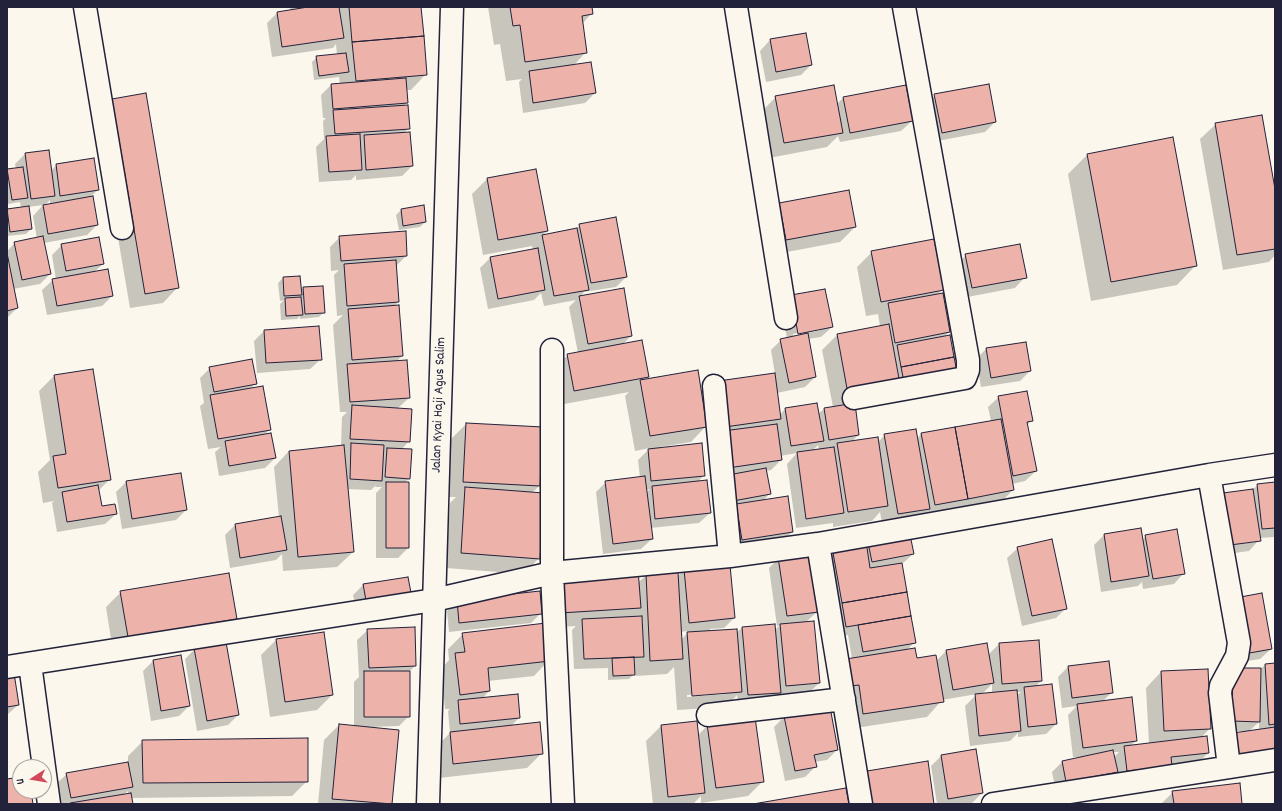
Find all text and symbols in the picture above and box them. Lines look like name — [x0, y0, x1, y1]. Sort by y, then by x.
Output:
street label: Jalan Kyai Haji Agus Salim — [429, 337, 451, 473]
north arrow — [12, 759, 52, 799]
text: U — [13, 777, 30, 786]

